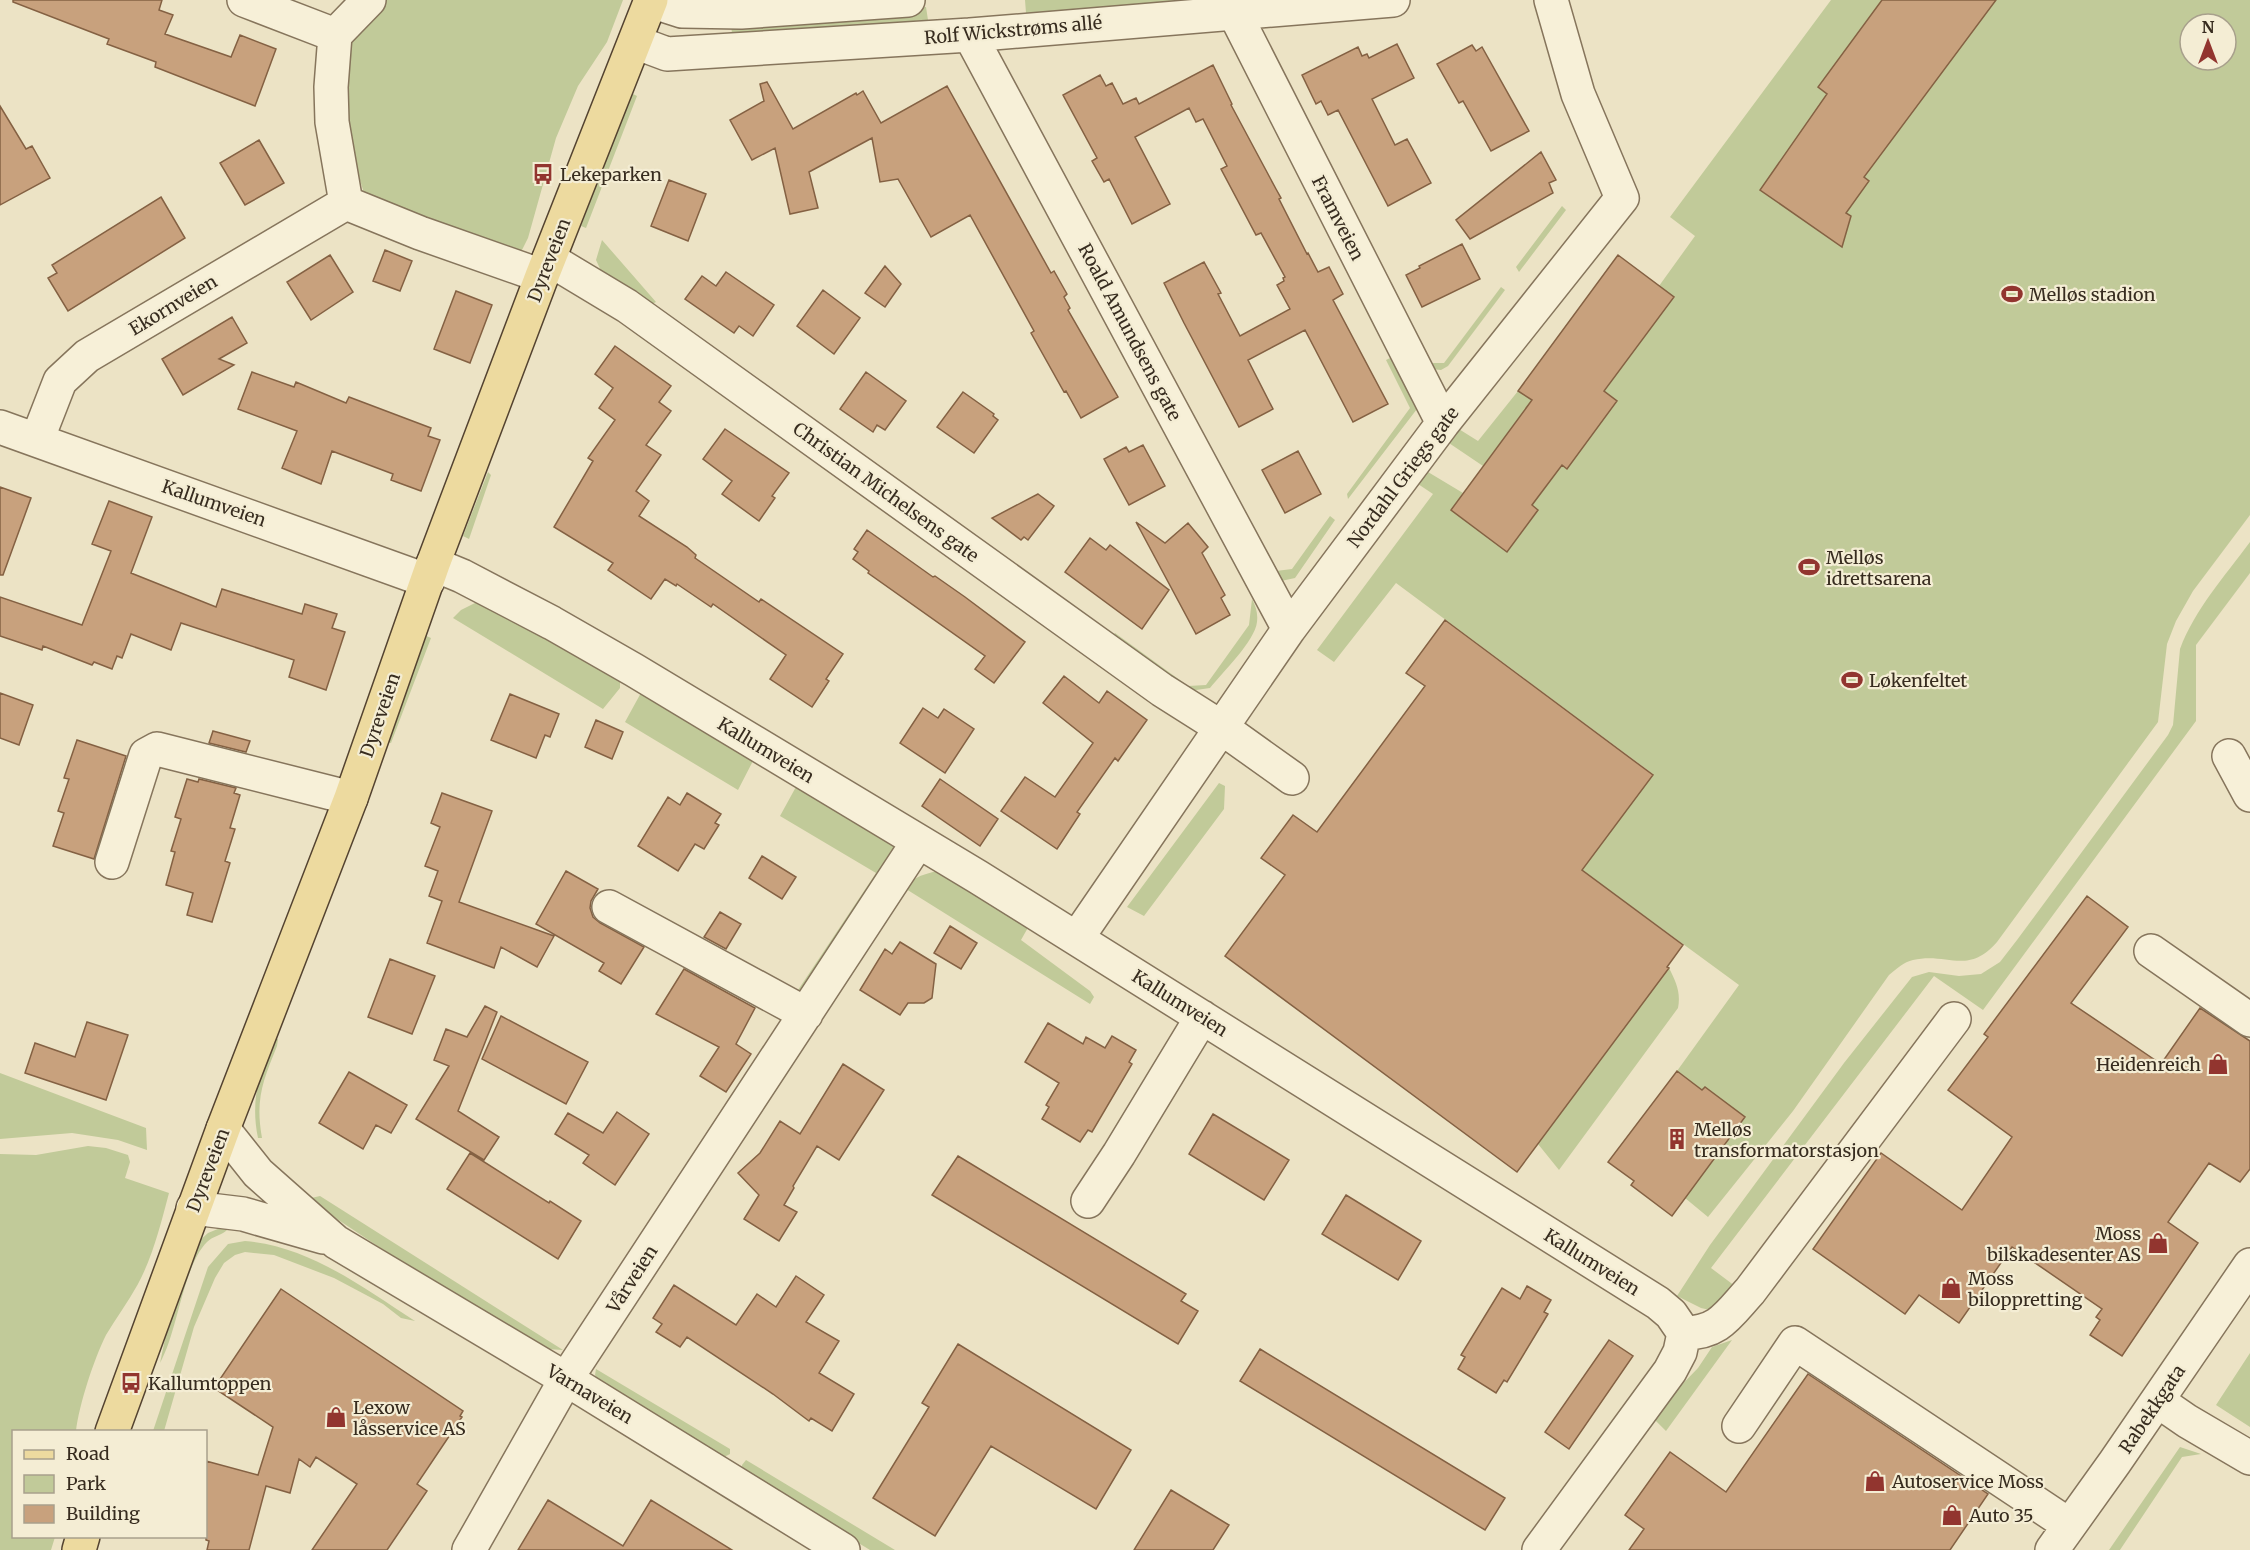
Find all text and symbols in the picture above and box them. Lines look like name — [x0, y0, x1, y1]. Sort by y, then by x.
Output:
street label: Rolf Wickstrøms allé — [923, 11, 1103, 49]
north arrow — [2178, 12, 2238, 72]
text: N — [2202, 17, 2215, 37]
bus stop icon: Lekeparken — [531, 162, 555, 186]
place label: Lekeparken — [560, 163, 662, 186]
street label: Framveien — [1307, 172, 1369, 264]
street label: Dyreveien — [522, 215, 576, 305]
street label: Roald Amundsens gate — [1073, 239, 1187, 425]
street label: Ekornveien — [125, 270, 221, 340]
sports icon: Melløs stadion — [2000, 282, 2024, 306]
place label: Melløs stadion — [2029, 283, 2156, 306]
street label: Nordahl Griegs gate — [1342, 402, 1464, 552]
street label: Christian Michelsens gate — [789, 417, 983, 567]
street label: Kallumveien — [159, 474, 269, 532]
place label: Melløs idrettsarena — [1826, 546, 1932, 590]
sports icon: Melløs idrettsarena — [1797, 555, 1821, 579]
sports icon: Løkenfeltet — [1840, 668, 1864, 692]
place label: Løkenfeltet — [1869, 669, 1967, 692]
street label: Dyreveien — [355, 670, 405, 760]
street label: Kallumveien — [713, 712, 819, 788]
street label: Kallumveien — [1128, 964, 1232, 1042]
shop icon: Heidenreich — [2206, 1052, 2230, 1076]
place label: Heidenreich — [2096, 1053, 2201, 1076]
place label: Melløs transformatorstasjon — [1694, 1118, 1879, 1162]
street label: Dyreveien — [181, 1125, 235, 1215]
building icon: Melløs transformatorstasjon — [1665, 1127, 1689, 1151]
place label: Moss bilskadesenter AS — [1986, 1222, 2141, 1266]
street label: Kallumveien — [1540, 1223, 1644, 1301]
shop icon: Moss bilskadesenter AS — [2146, 1231, 2170, 1255]
street label: Vårveien — [601, 1241, 662, 1318]
place label: Moss biloppretting — [1967, 1267, 2083, 1311]
shop icon: Moss biloppretting — [1939, 1276, 1963, 1300]
street label: Varnaveien — [542, 1359, 637, 1429]
street label: Rabekkgata — [2114, 1360, 2190, 1458]
bus stop icon: Kallumtoppen — [119, 1371, 143, 1395]
place label: Kallumtoppen — [148, 1372, 272, 1395]
place label: Lexow låsservice AS — [353, 1396, 466, 1440]
shop icon: Lexow låsservice AS — [324, 1405, 348, 1429]
legend — [12, 1430, 207, 1538]
text: Road — [66, 1442, 110, 1465]
shop icon: Autoservice Moss — [1863, 1469, 1887, 1493]
place label: Autoservice Moss — [1891, 1470, 2044, 1493]
text: Park — [66, 1472, 107, 1495]
text: Building — [66, 1502, 140, 1525]
shop icon: Auto 35 — [1940, 1503, 1964, 1527]
place label: Auto 35 — [1968, 1504, 2034, 1527]

